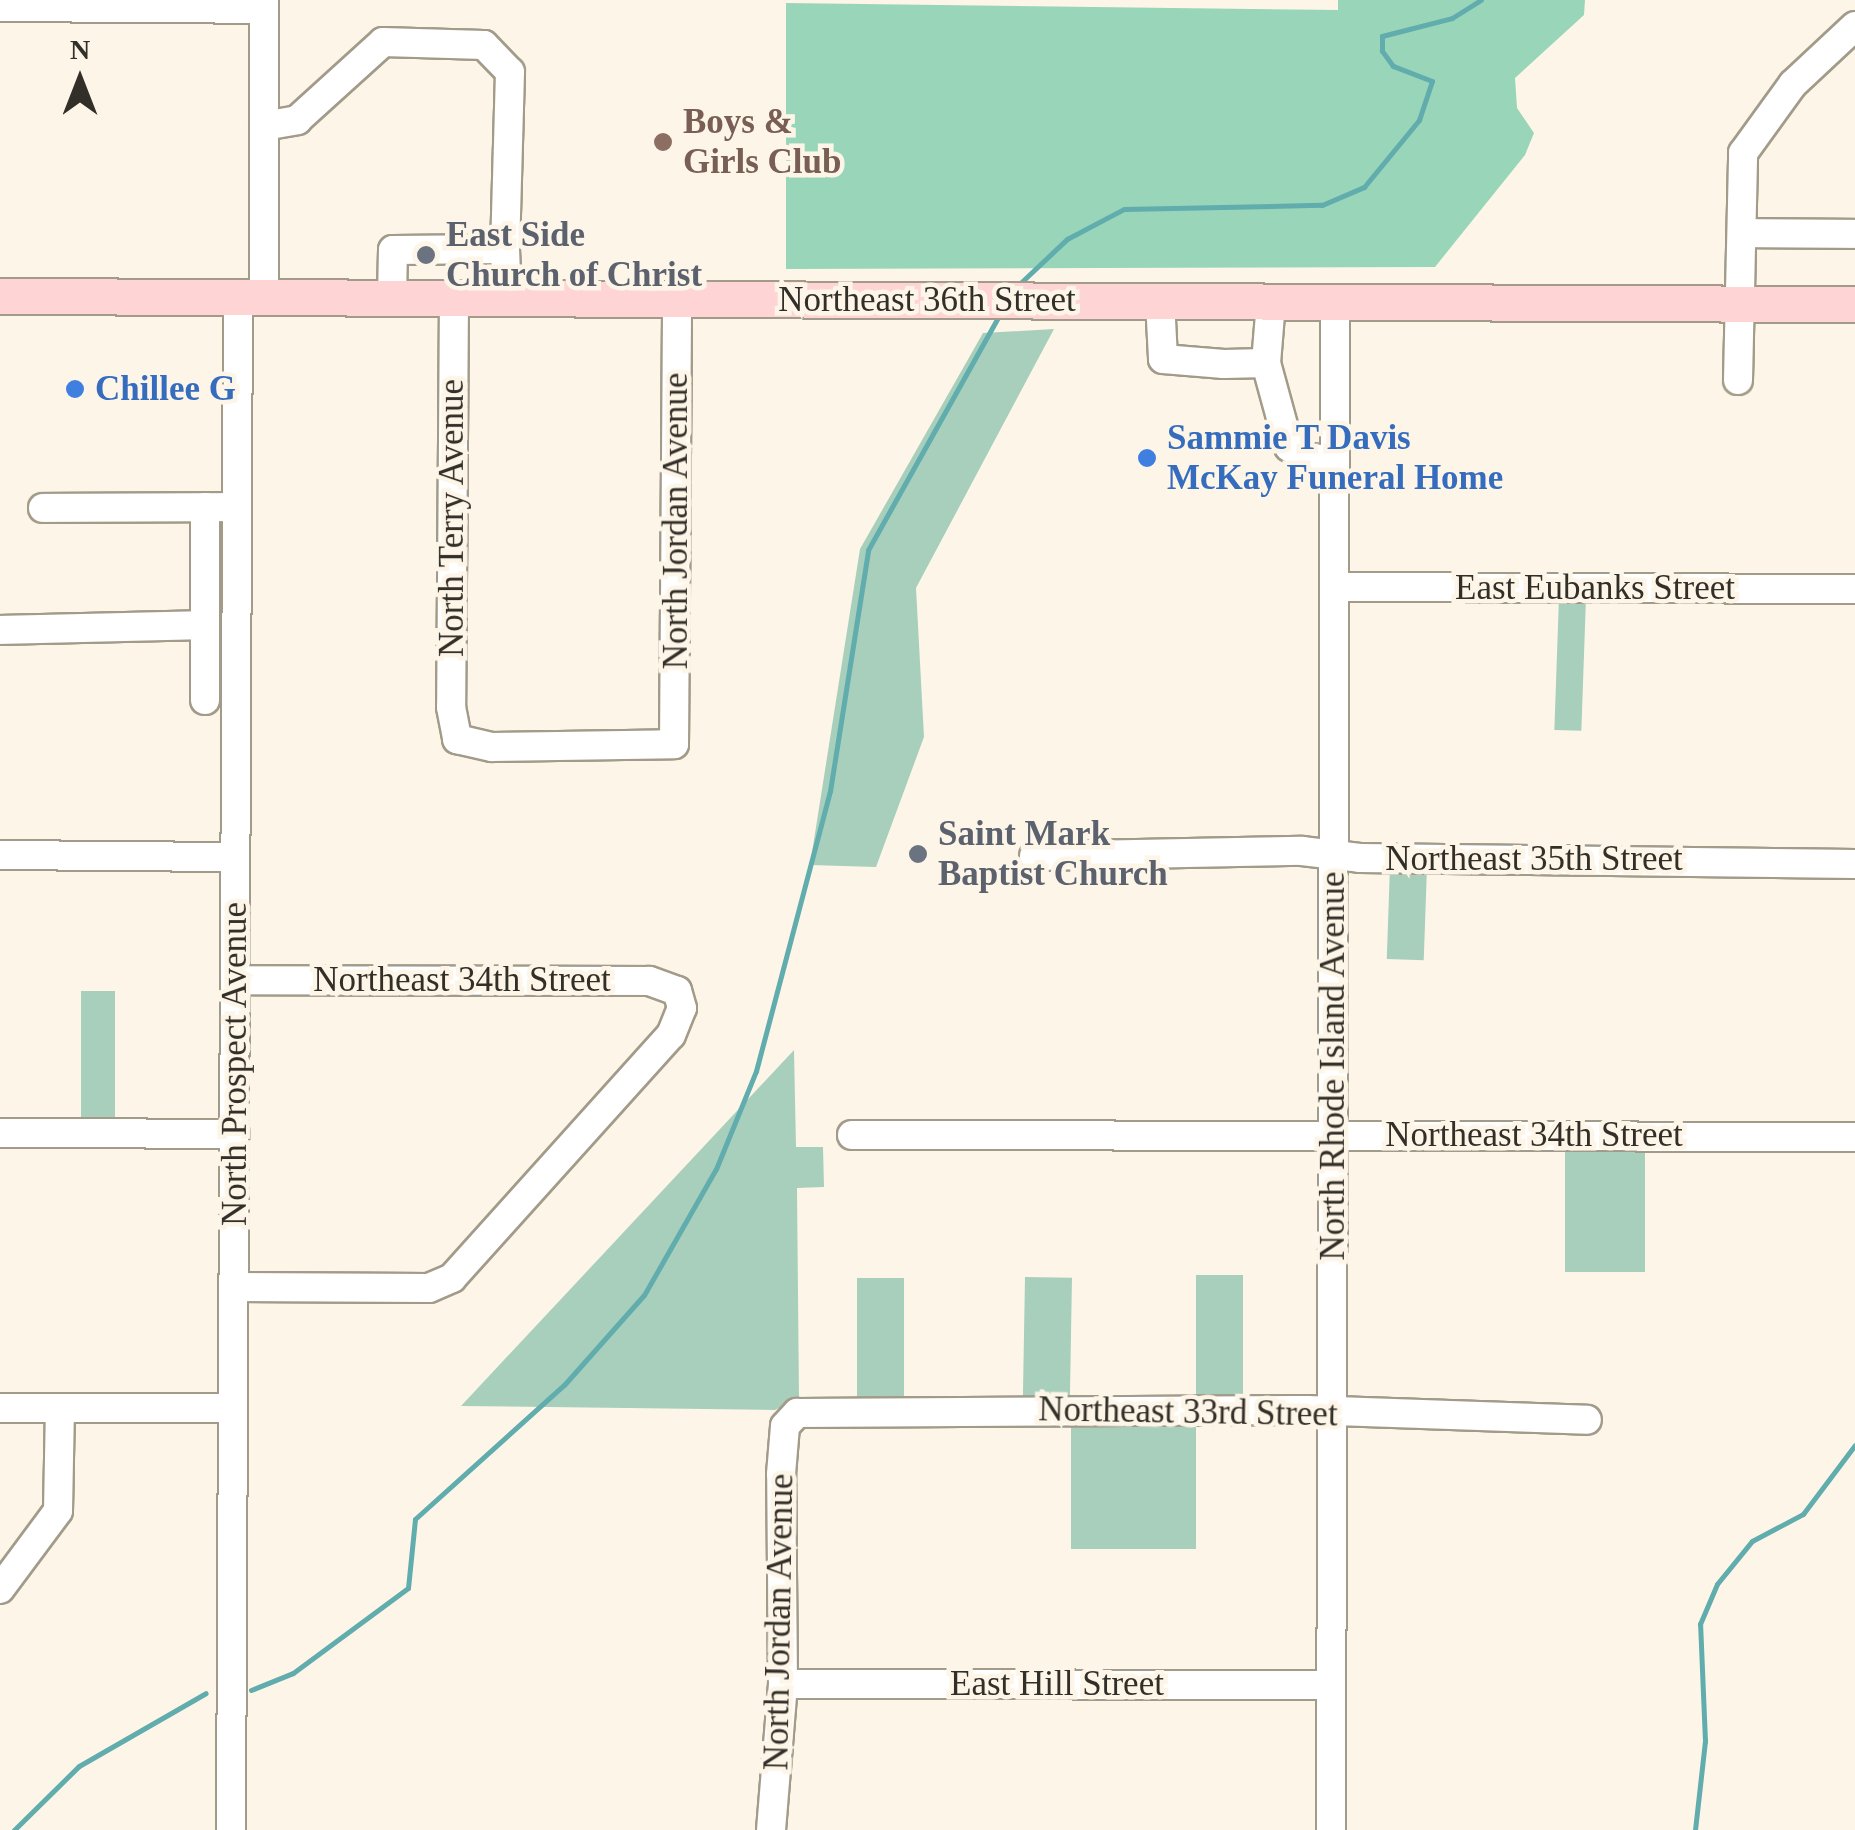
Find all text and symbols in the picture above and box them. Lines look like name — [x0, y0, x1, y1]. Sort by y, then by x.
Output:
north arrow — [30, 30, 130, 130]
text: N — [70, 34, 90, 65]
place label: Boys & Girls Club — [683, 101, 842, 183]
marker: Boys & Girls Club — [652, 131, 674, 153]
place label: East Side Church of Christ — [446, 214, 702, 296]
marker: East Side Church of Christ — [415, 244, 437, 266]
street label: Northeast 36th Street — [778, 279, 1076, 321]
place label: Chillee G — [95, 368, 236, 410]
street label: North Jordan Avenue — [655, 372, 697, 670]
marker: Chillee G — [64, 378, 86, 400]
street label: North Terry Avenue — [431, 378, 473, 658]
place label: Sammie T Davis McKay Funeral Home — [1167, 417, 1503, 499]
marker: Sammie T Davis McKay Funeral Home — [1136, 447, 1158, 469]
street label: East Eubanks Street — [1455, 567, 1735, 609]
place label: Saint Mark Baptist Church — [938, 813, 1168, 895]
street label: Northeast 35th Street — [1385, 838, 1683, 880]
marker: Saint Mark Baptist Church — [907, 843, 929, 865]
street label: North Rhode Island Avenue — [1312, 870, 1354, 1262]
street label: North Prospect Avenue — [214, 901, 256, 1227]
street label: Northeast 34th Street — [313, 959, 611, 1001]
street label: Northeast 34th Street — [1385, 1114, 1683, 1156]
street label: Northeast 33rd Street — [1038, 1388, 1338, 1436]
street label: North Jordan Avenue — [755, 1472, 803, 1772]
street label: East Hill Street — [950, 1663, 1164, 1705]

